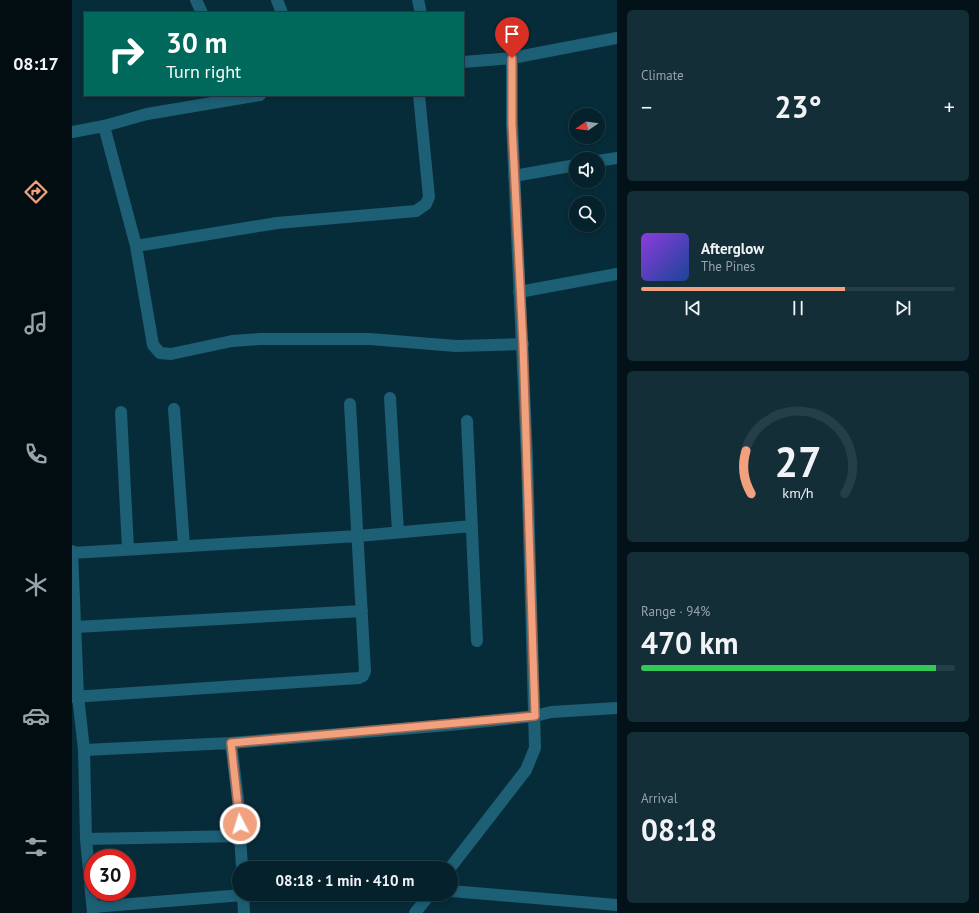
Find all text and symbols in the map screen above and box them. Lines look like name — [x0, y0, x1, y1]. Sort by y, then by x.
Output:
pin — [495, 17, 529, 58]
icon: arrive — [501, 23, 523, 45]
text: 30 m — [166, 24, 227, 61]
icon: right — [100, 28, 152, 80]
text: 08:17 — [13, 52, 59, 75]
text: Turn right — [166, 60, 241, 83]
text: Climate — [641, 67, 684, 84]
text: 23° — [774, 87, 822, 126]
text: − — [641, 93, 652, 121]
text: + — [944, 93, 955, 121]
north arrow — [569, 108, 605, 144]
map controls — [569, 108, 605, 232]
button: sound — [569, 152, 605, 188]
icon: directions — [22, 178, 50, 206]
button: search — [569, 196, 605, 232]
text: Afterglow — [701, 239, 764, 258]
text: The Pines — [701, 258, 755, 275]
icon: previous — [682, 297, 704, 319]
icon: pause — [787, 297, 809, 319]
icon: next — [892, 297, 914, 319]
icon: music — [22, 309, 50, 337]
text: 27 — [774, 435, 822, 488]
icon: phone — [22, 440, 50, 468]
text: km/h — [782, 483, 814, 502]
icon: climate — [22, 571, 50, 599]
text: Range · 94% — [641, 603, 710, 620]
text: 470 km — [641, 623, 739, 662]
icon: car — [22, 702, 50, 730]
text: Arrival — [641, 790, 677, 807]
position arrow — [219, 803, 261, 845]
text: 08:18 — [641, 810, 717, 849]
icon: filters — [22, 833, 50, 861]
speed limit sign: 30 — [84, 849, 136, 901]
text: 08:18 · 1 min · 410 m — [276, 871, 414, 890]

